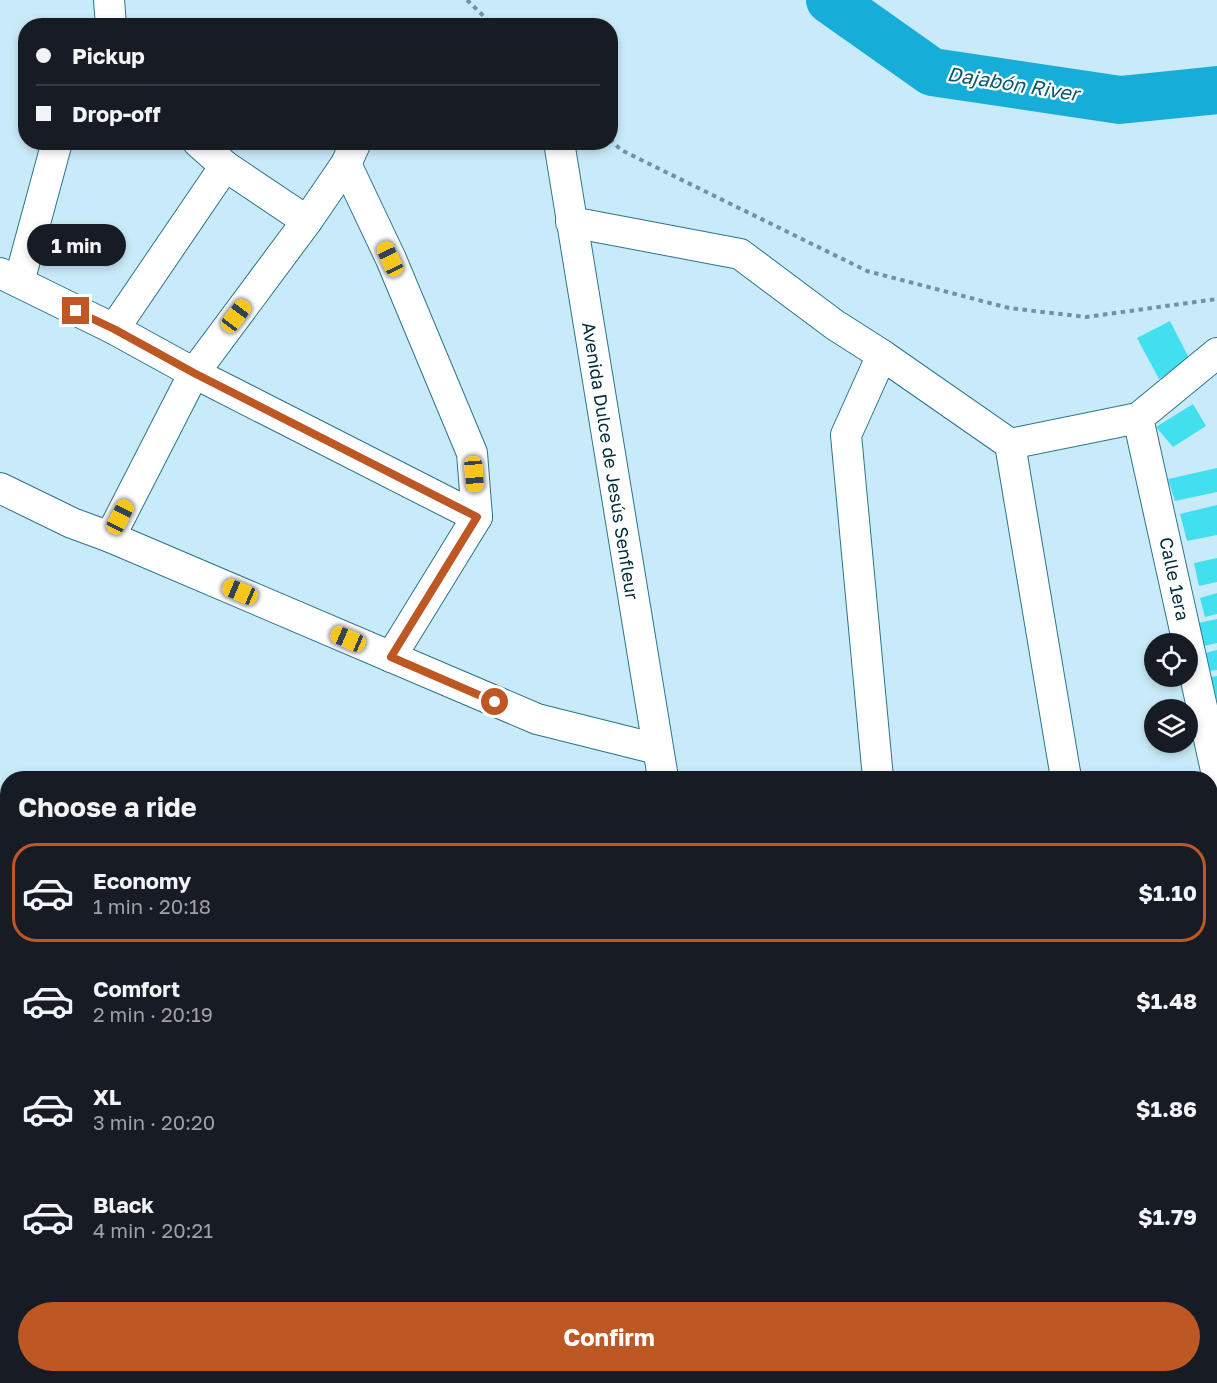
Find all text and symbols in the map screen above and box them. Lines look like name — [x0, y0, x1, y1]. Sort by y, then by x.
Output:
text: Pickup — [72, 42, 145, 69]
water label: Dajabón River — [946, 61, 1084, 107]
text: Drop-off — [72, 100, 161, 127]
callout: 1 min — [26, 224, 125, 266]
text: 1 min — [51, 233, 102, 257]
car — [374, 239, 406, 279]
car — [218, 296, 254, 336]
route end — [62, 297, 89, 324]
street label: Avenida Dulce de Jesús Senfleur — [578, 320, 644, 601]
car — [463, 455, 485, 493]
car — [104, 497, 136, 537]
street label: Calle 1era — [1155, 535, 1195, 623]
car — [220, 577, 260, 607]
car — [328, 624, 368, 654]
map controls — [1144, 633, 1198, 753]
button: locate — [1144, 633, 1198, 687]
route start — [481, 688, 508, 715]
button: layers — [1144, 699, 1198, 753]
text: Choose a ride — [18, 791, 197, 823]
icon: car — [21, 866, 75, 920]
text: Economy — [93, 867, 191, 894]
text: $1.10 — [1138, 879, 1197, 906]
text: 1 min · 20:18 — [93, 894, 211, 918]
icon: car — [21, 974, 75, 1028]
text: Comfort — [93, 975, 180, 1002]
text: $1.48 — [1136, 987, 1197, 1014]
text: 2 min · 20:19 — [93, 1002, 213, 1026]
icon: car — [21, 1082, 75, 1136]
text: XL — [93, 1083, 121, 1110]
text: $1.86 — [1136, 1095, 1197, 1122]
text: 3 min · 20:20 — [93, 1110, 215, 1134]
icon: car — [21, 1190, 75, 1244]
text: Black — [93, 1191, 154, 1218]
text: $1.79 — [1138, 1203, 1197, 1230]
text: 4 min · 20:21 — [93, 1218, 213, 1242]
button: Confirm — [18, 1302, 1200, 1371]

